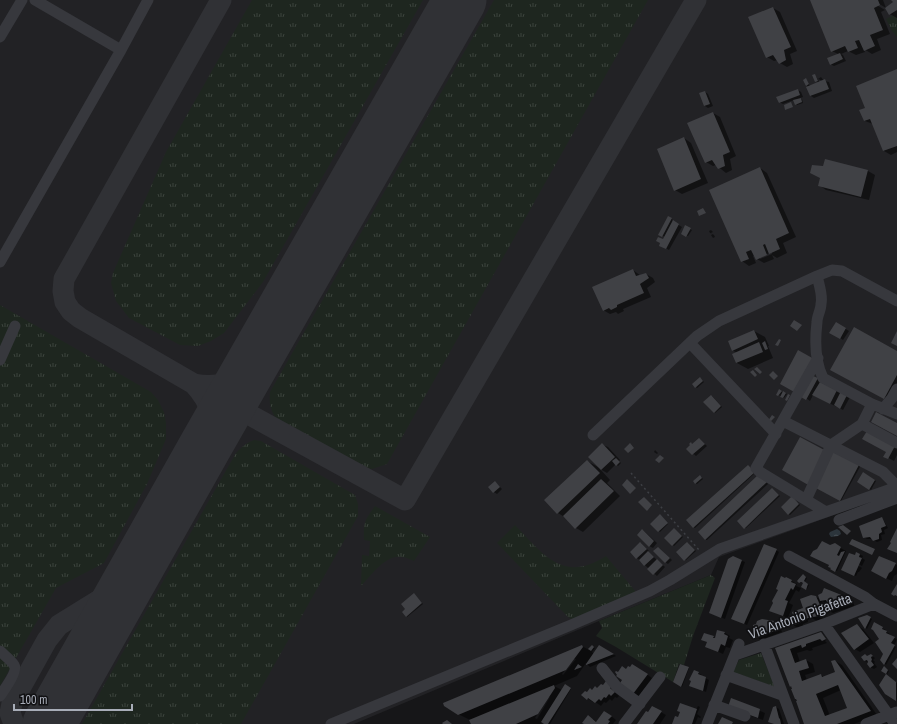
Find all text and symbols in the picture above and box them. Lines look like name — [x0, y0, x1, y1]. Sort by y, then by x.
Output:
street label: Via Antonio Pigafetta — [746, 589, 855, 643]
scale bar — [14, 686, 132, 712]
text: 100 m — [20, 692, 47, 708]

